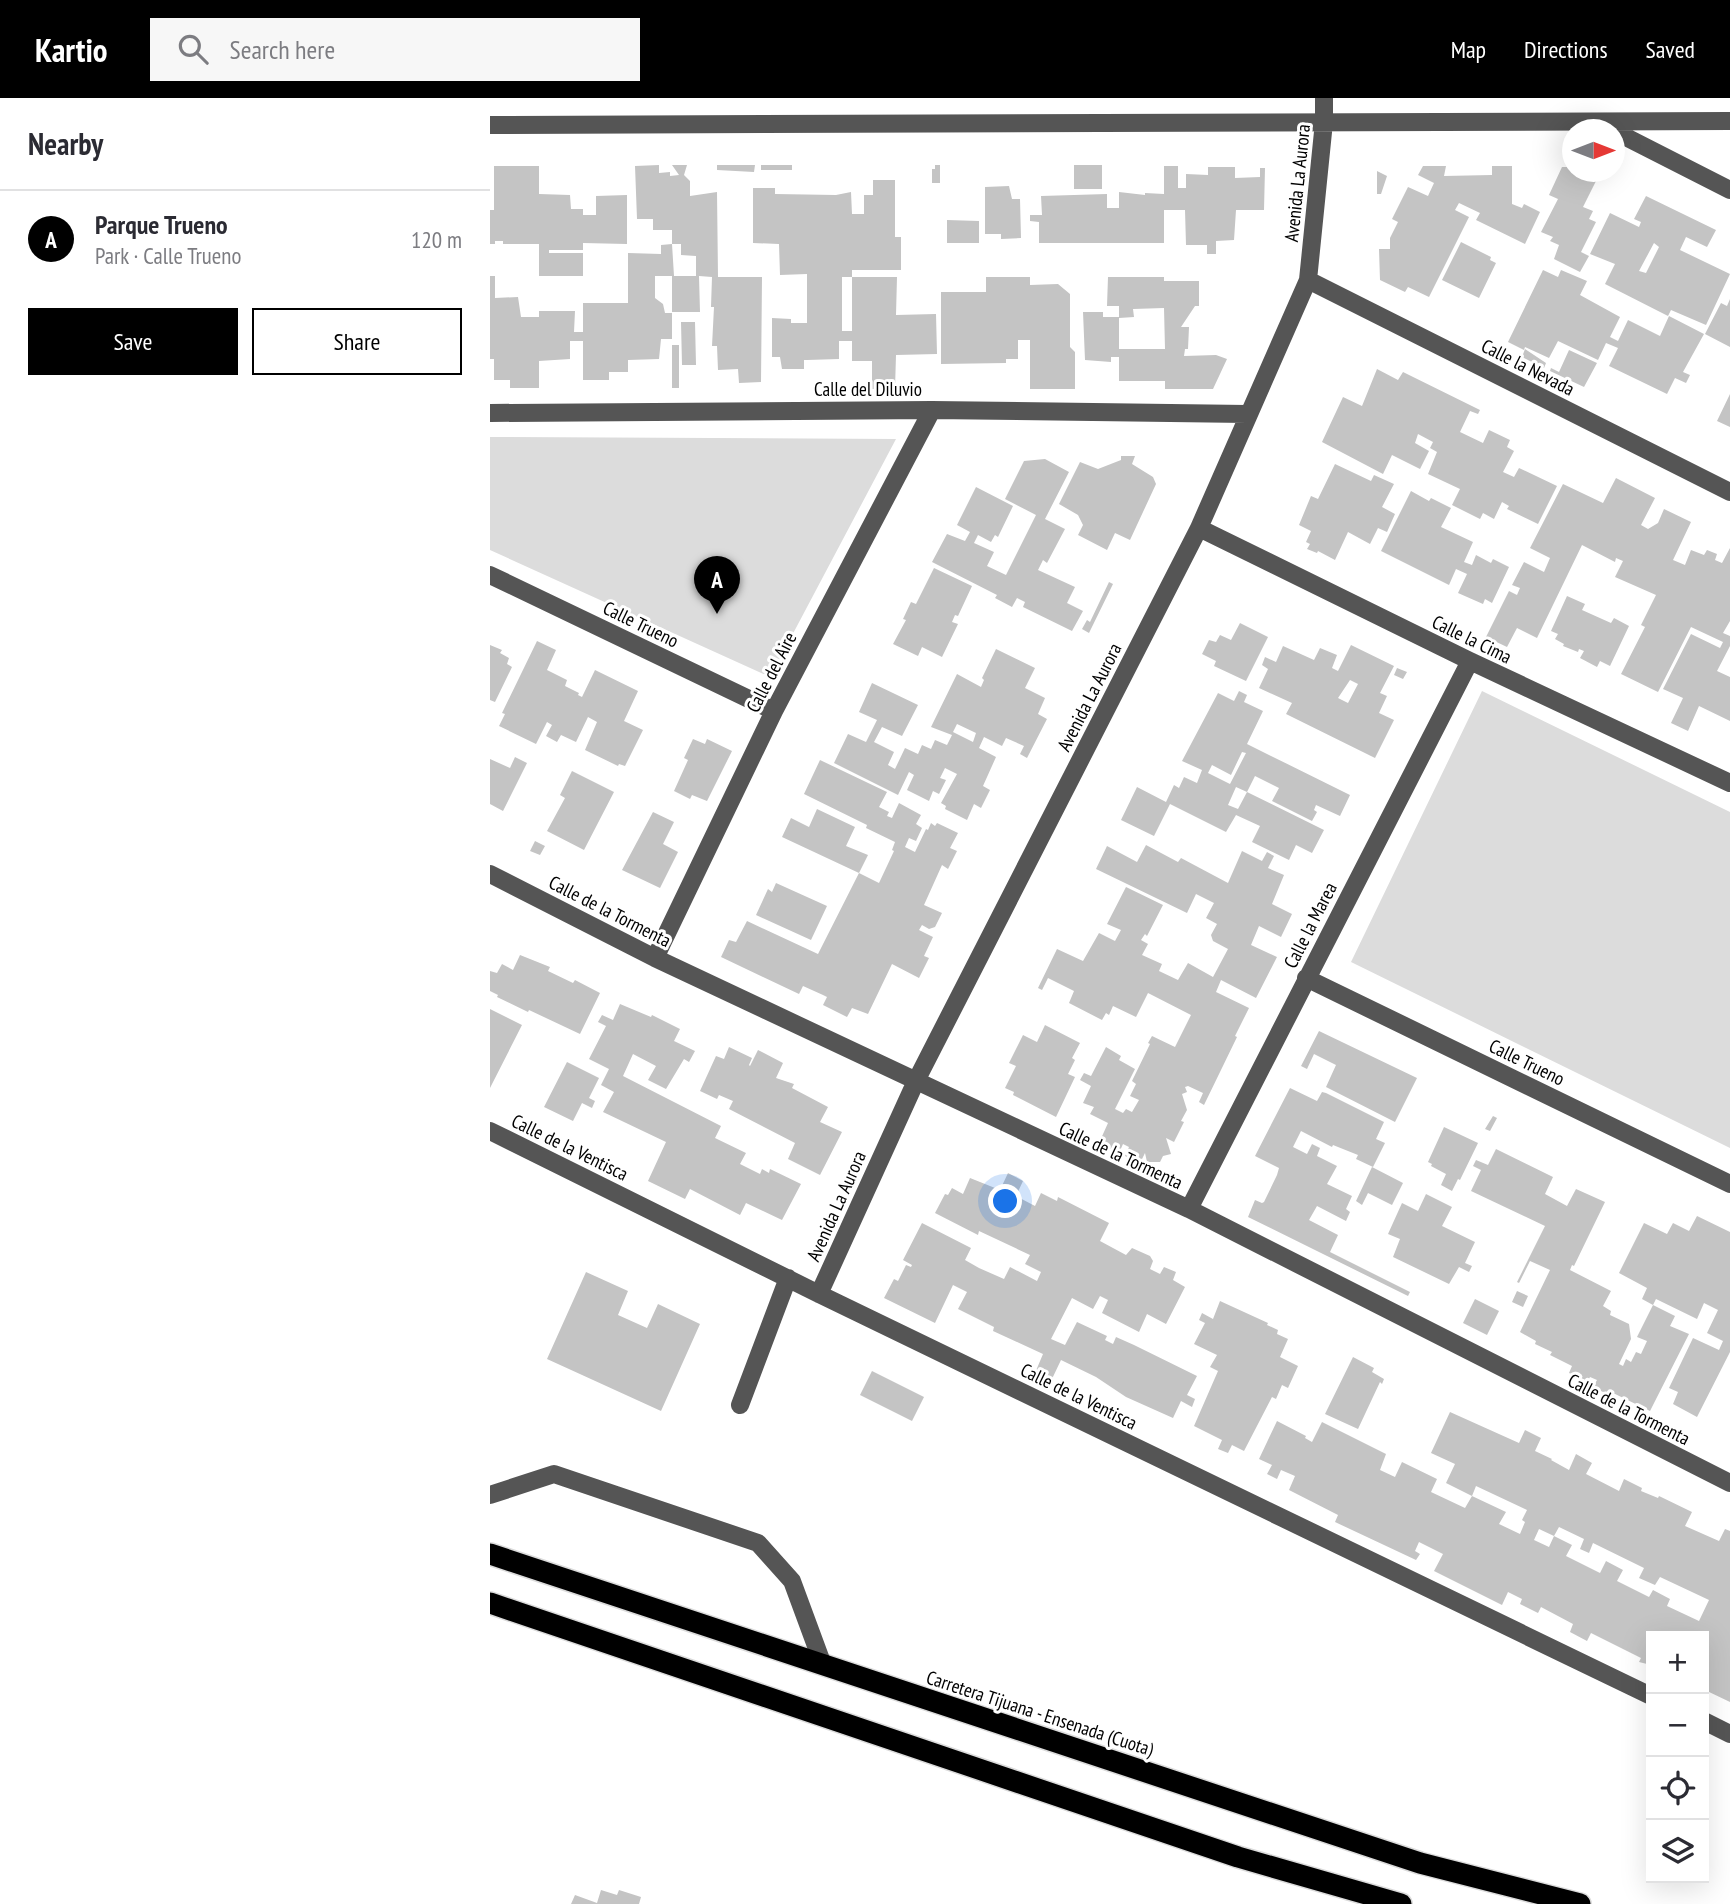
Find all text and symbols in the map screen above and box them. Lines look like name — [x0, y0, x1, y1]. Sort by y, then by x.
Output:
search box — [150, 18, 640, 81]
text: Kartio — [35, 28, 108, 71]
icon: search — [174, 30, 212, 68]
text: Search here — [230, 33, 335, 66]
text: Map — [1451, 34, 1486, 65]
text: Directions — [1524, 34, 1608, 65]
text: Saved — [1646, 34, 1695, 65]
north arrow — [1562, 119, 1625, 182]
street label: Avenida La Aurora — [1279, 123, 1315, 243]
text: Nearby — [28, 124, 103, 163]
text: Parque Trueno — [95, 208, 228, 241]
text: A — [45, 225, 57, 254]
text: 120 m — [411, 225, 462, 254]
text: Park · Calle Trueno — [95, 241, 241, 270]
button: Save — [28, 308, 238, 375]
button: Share — [252, 308, 462, 375]
street label: Calle la Nevada — [1477, 333, 1579, 401]
street label: Calle del Diluvio — [814, 377, 922, 401]
pin: A — [694, 556, 740, 614]
street label: Calle Trueno — [599, 595, 683, 653]
street label: Calle la Cima — [1428, 609, 1516, 669]
street label: Calle del Aire — [741, 628, 802, 716]
street label: Avenida La Aurora — [1051, 639, 1127, 755]
street label: Calle de la Tormenta — [545, 870, 675, 952]
street label: Calle la Marea — [1278, 878, 1342, 972]
street label: Calle Trueno — [1485, 1033, 1569, 1091]
street label: Calle de la Ventisca — [508, 1108, 632, 1186]
street label: Calle de la Tormenta — [1055, 1116, 1187, 1194]
street label: Avenida La Aurora — [801, 1147, 871, 1265]
your location — [988, 1184, 1022, 1218]
street label: Calle de la Ventisca — [1017, 1357, 1141, 1435]
street label: Calle de la Tormenta — [1564, 1368, 1694, 1450]
map controls — [1646, 1631, 1709, 1883]
button: + — [1646, 1631, 1709, 1694]
street label: Carretera Tijuana - Ensenada (Cuota) — [923, 1665, 1157, 1761]
button: − — [1646, 1694, 1709, 1757]
button: locate — [1646, 1757, 1709, 1820]
button: layers — [1646, 1820, 1709, 1883]

